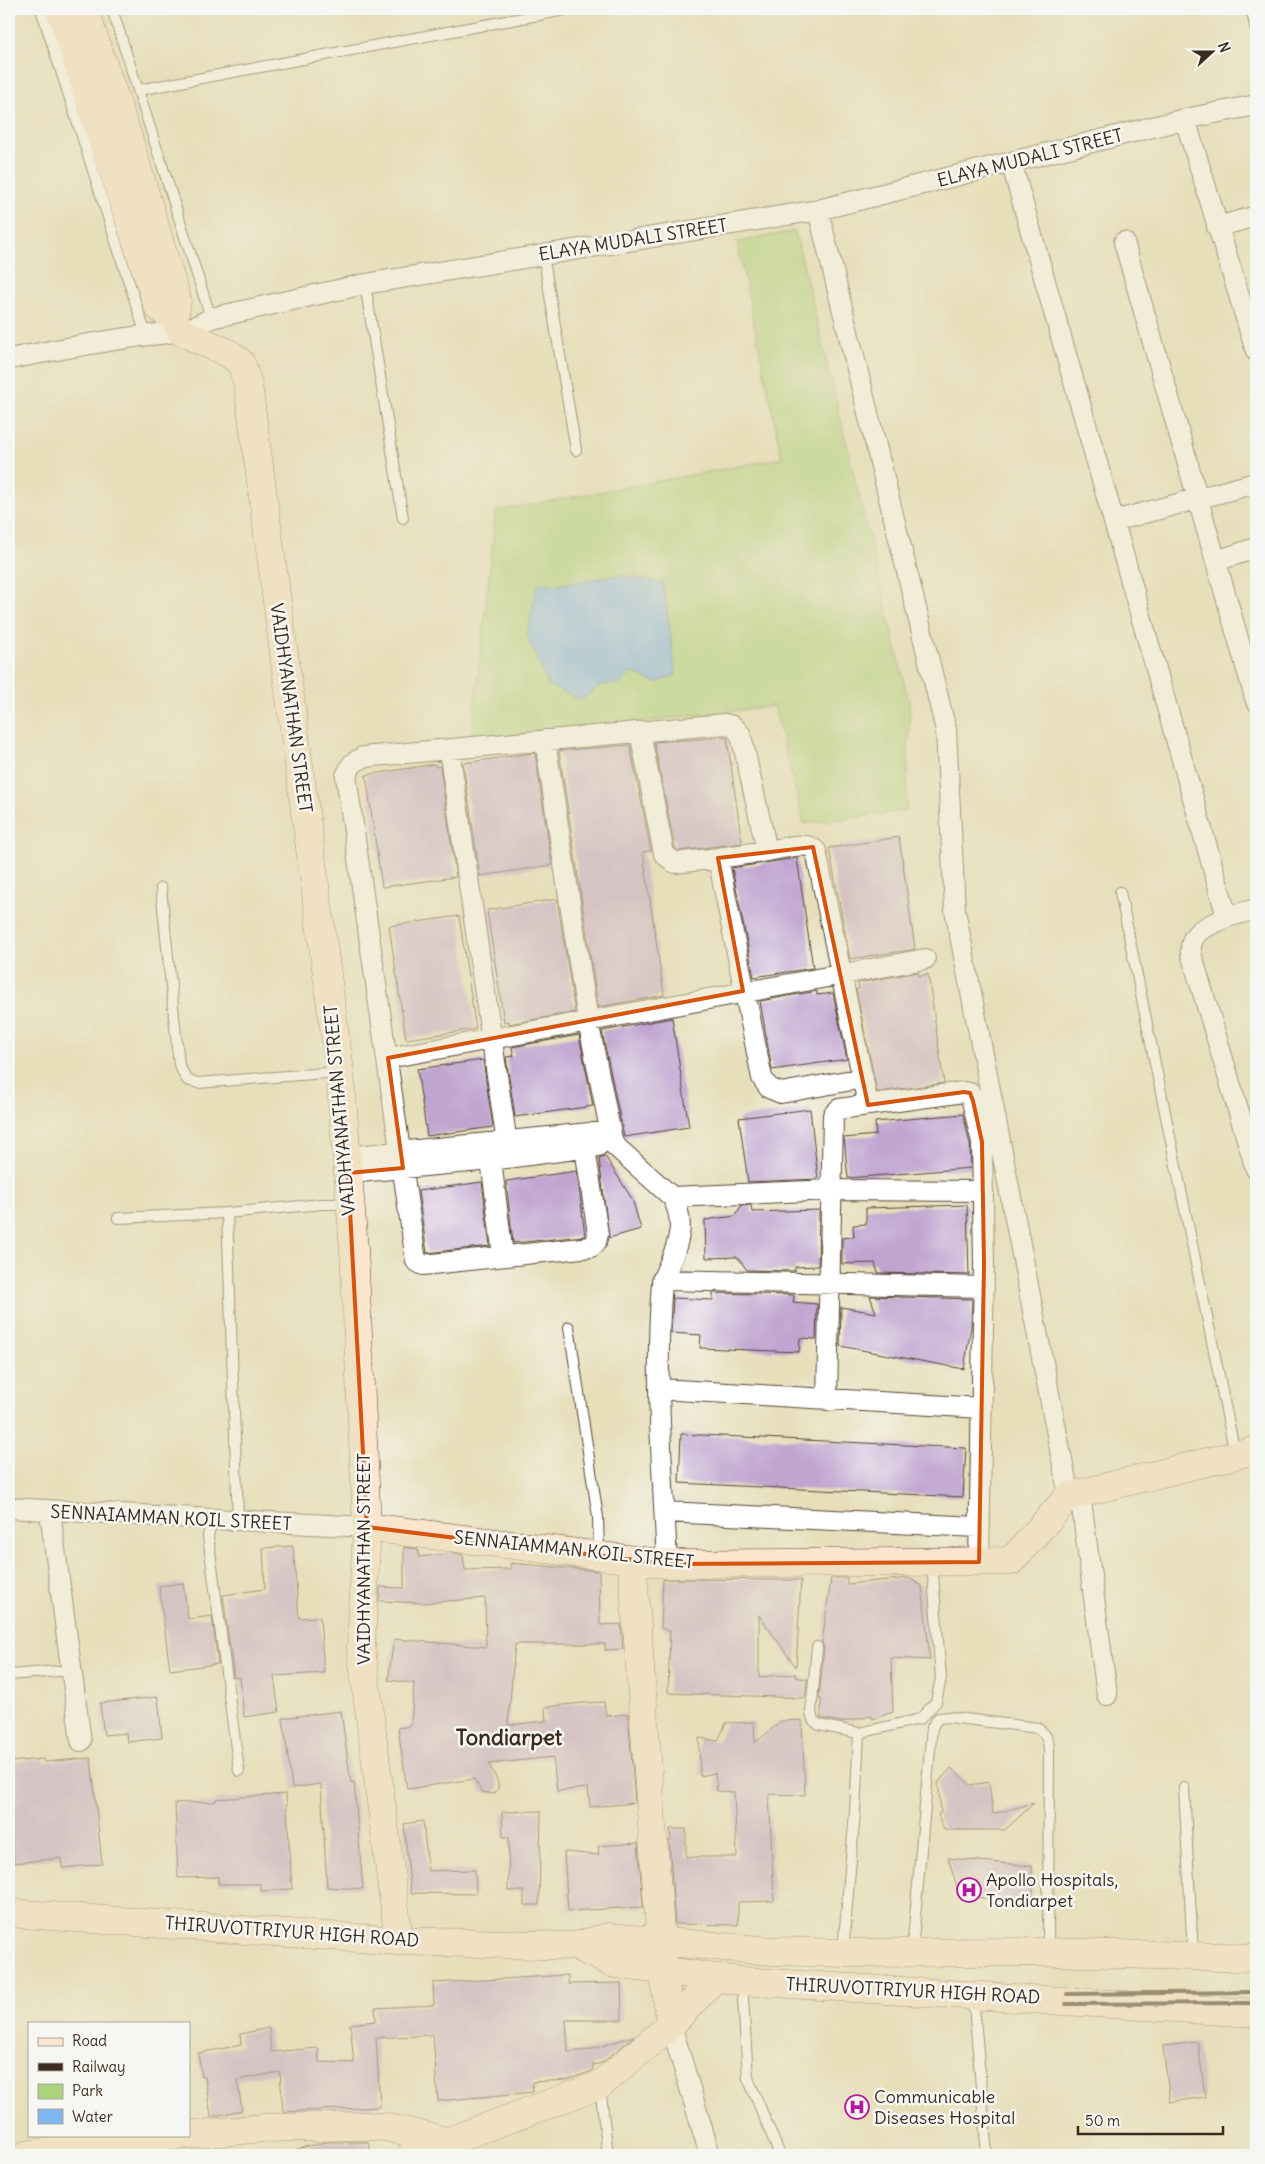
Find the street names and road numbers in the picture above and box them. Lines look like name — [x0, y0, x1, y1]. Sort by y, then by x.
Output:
street label: ELAYA MUDALI STREET — [935, 123, 1125, 192]
street label: ELAYA MUDALI STREET — [537, 213, 729, 266]
street label: VAIDHYANATHAN STREET — [265, 601, 318, 814]
street label: VAIDHYANATHAN STREET — [319, 1004, 360, 1217]
street label: VAIDHYANATHAN STREET — [352, 1453, 375, 1665]
street label: SENNAIAMMAN KOIL STREET — [50, 1500, 292, 1535]
street label: SENNAIAMMAN KOIL STREET — [453, 1525, 695, 1574]
street label: THIRUVOTTRIYUR HIGH ROAD — [164, 1911, 420, 1952]
street label: THIRUVOTTRIYUR HIGH ROAD — [785, 1972, 1041, 2009]

